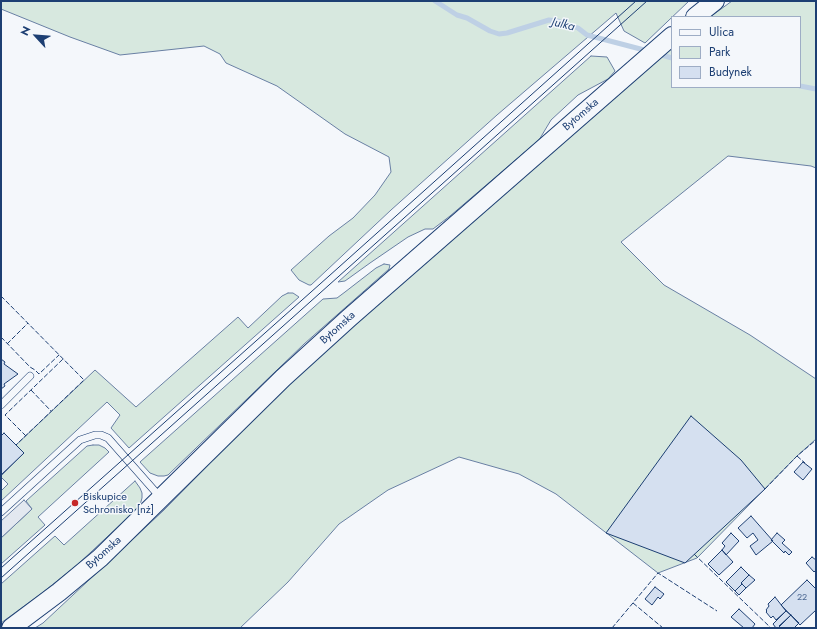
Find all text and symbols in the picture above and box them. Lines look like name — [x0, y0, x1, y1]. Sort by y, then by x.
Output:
water label: Julka — [550, 15, 576, 35]
north arrow — [16, 16, 56, 56]
legend — [671, 16, 801, 88]
text: N — [16, 23, 34, 38]
text: Ulica — [709, 23, 734, 41]
text: Park — [709, 43, 730, 61]
text: Budynek — [709, 63, 752, 81]
street label: Bytomska — [561, 96, 601, 134]
street label: Bytomska — [318, 309, 358, 347]
place label: Biskupice Schronisko [nż] — [83, 490, 154, 516]
marker: Biskupice Schronisko [nż] — [70, 498, 80, 508]
street label: Bytomska — [84, 534, 124, 572]
house number: 22 — [797, 593, 807, 603]

